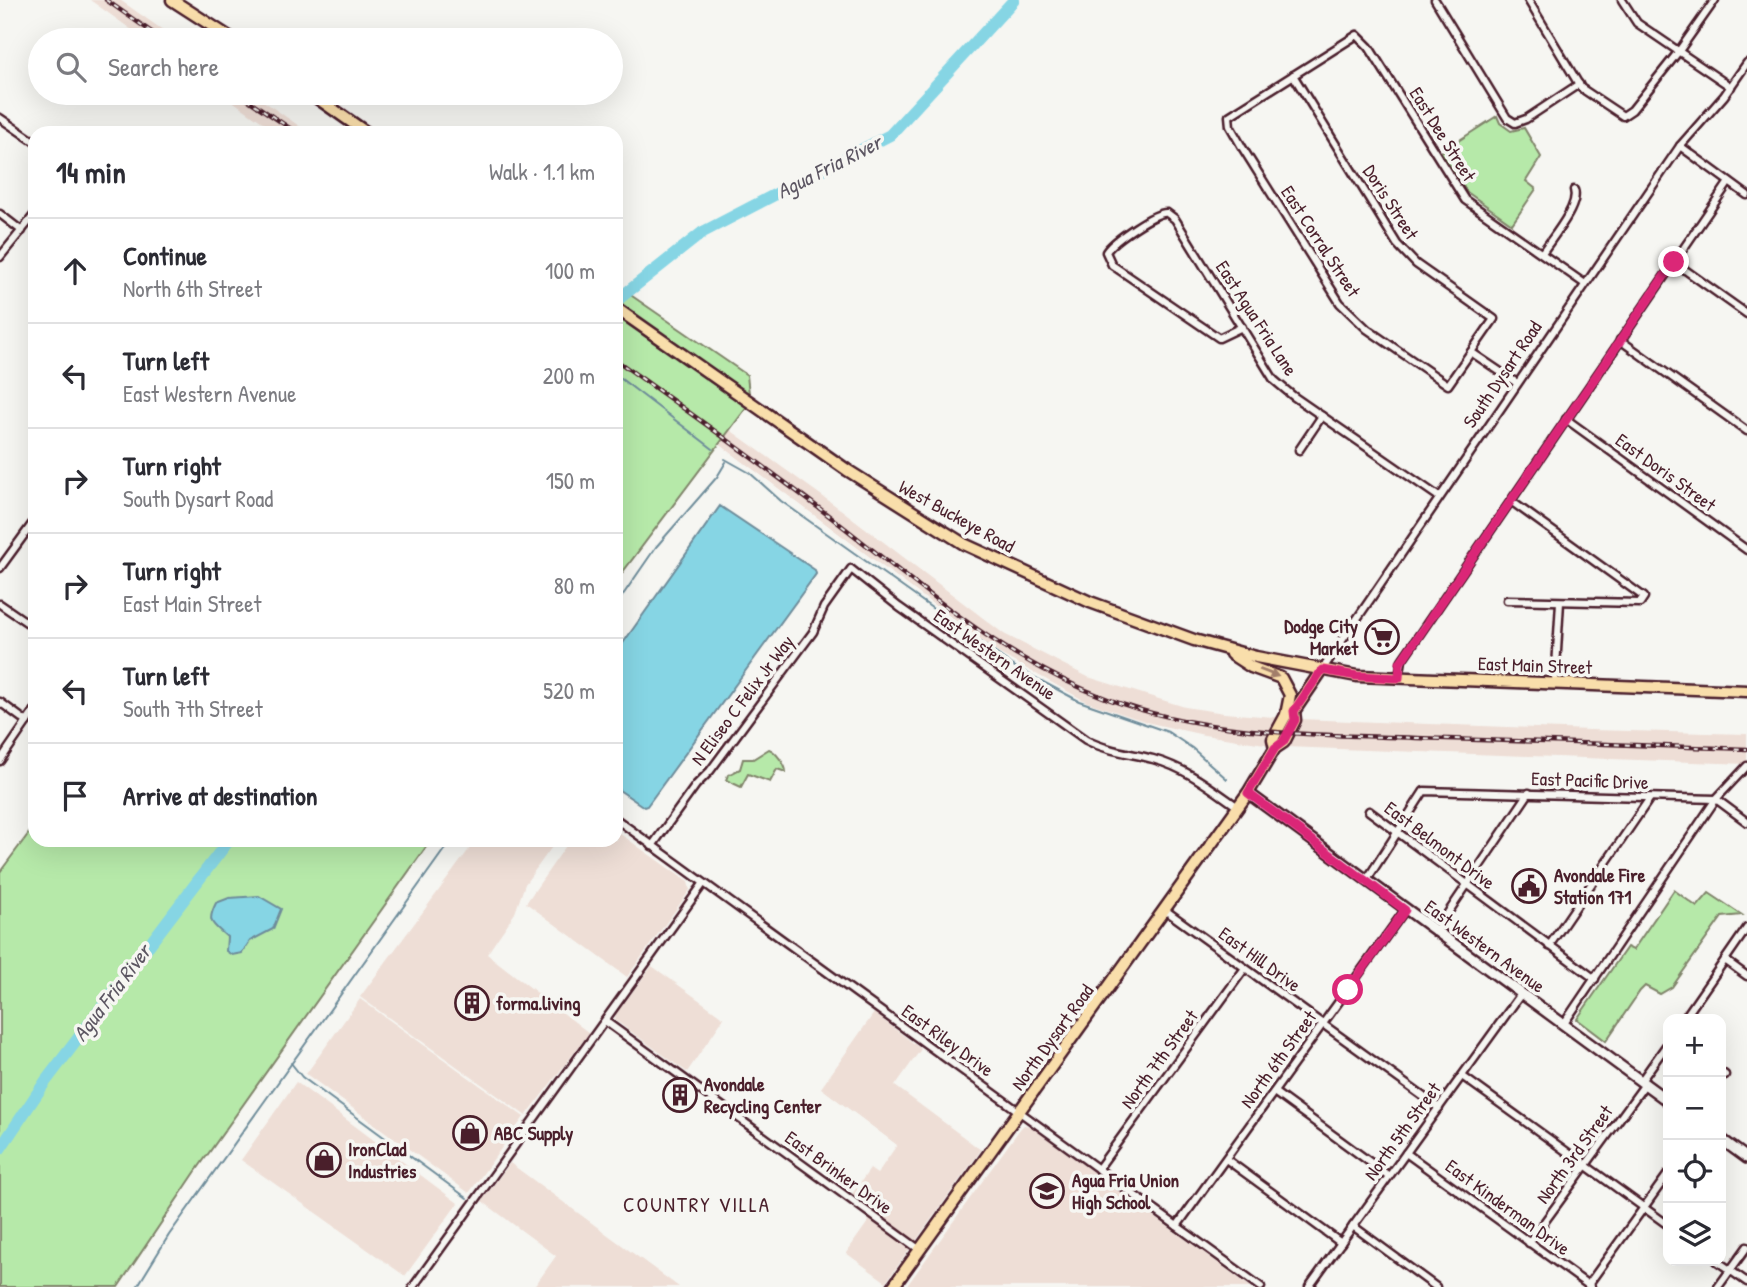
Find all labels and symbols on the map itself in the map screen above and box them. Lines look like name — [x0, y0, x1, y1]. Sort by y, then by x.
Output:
street label: East Dee Street — [1404, 82, 1483, 187]
water label: Agua Fria River — [771, 126, 889, 205]
street label: Doris Street — [1357, 160, 1425, 245]
street label: East Corral Street — [1275, 180, 1367, 302]
route end — [1658, 246, 1689, 277]
street label: East Agua Fria Lane — [1210, 255, 1304, 381]
street label: South Dysart Road — [1457, 315, 1548, 433]
street label: East Doris Street — [1611, 427, 1722, 518]
street label: West Buckeye Road — [894, 473, 1020, 559]
street label: East Western Avenue — [929, 602, 1061, 706]
place label: Dodge City Market — [1284, 613, 1359, 661]
supermarket icon: Dodge City Market — [1363, 618, 1401, 656]
street label: N Eliseo C Felix Jr Way — [684, 630, 800, 770]
street label: East Main Street — [1477, 650, 1593, 680]
one-way arrow — [1259, 667, 1280, 678]
street label: East Pacific Drive — [1531, 765, 1650, 795]
street label: East Belmont Drive — [1379, 795, 1501, 895]
place label: Avondale Fire Station 171 — [1554, 862, 1646, 910]
public building icon: Avondale Fire Station 171 — [1510, 867, 1548, 905]
street label: East Western Avenue — [1419, 893, 1551, 999]
street label: East Hill Drive — [1214, 920, 1307, 998]
water label: Agua Fria River — [66, 936, 159, 1047]
route start — [1332, 974, 1363, 1005]
street label: North Dysart Road — [1005, 978, 1100, 1095]
building icon: forma.living — [453, 984, 491, 1022]
place label: forma.living — [496, 990, 581, 1017]
street label: East Riley Drive — [897, 998, 1000, 1082]
street label: North 7th Street — [1114, 1004, 1204, 1114]
street label: North 6th Street — [1234, 1005, 1322, 1113]
place label: Avondale Recycling Center — [704, 1071, 822, 1120]
building icon: Avondale Recycling Center — [661, 1076, 699, 1114]
street label: North 5th Street — [1358, 1076, 1447, 1185]
street label: North 3rd Street — [1529, 1099, 1619, 1208]
shop icon: ABC Supply — [451, 1114, 489, 1152]
place label: ABC Supply — [494, 1120, 573, 1147]
street label: East Brinker Drive — [780, 1124, 898, 1220]
place label: IronClad Industries — [348, 1136, 417, 1184]
shop icon: IronClad Industries — [305, 1141, 343, 1179]
street label: East Kinderman Drive — [1440, 1153, 1576, 1261]
place label: Agua Fria Union High School — [1072, 1167, 1180, 1216]
school or university icon: Agua Fria Union High School — [1028, 1172, 1066, 1210]
district label: COUNTRY VILLA — [623, 1190, 771, 1219]

